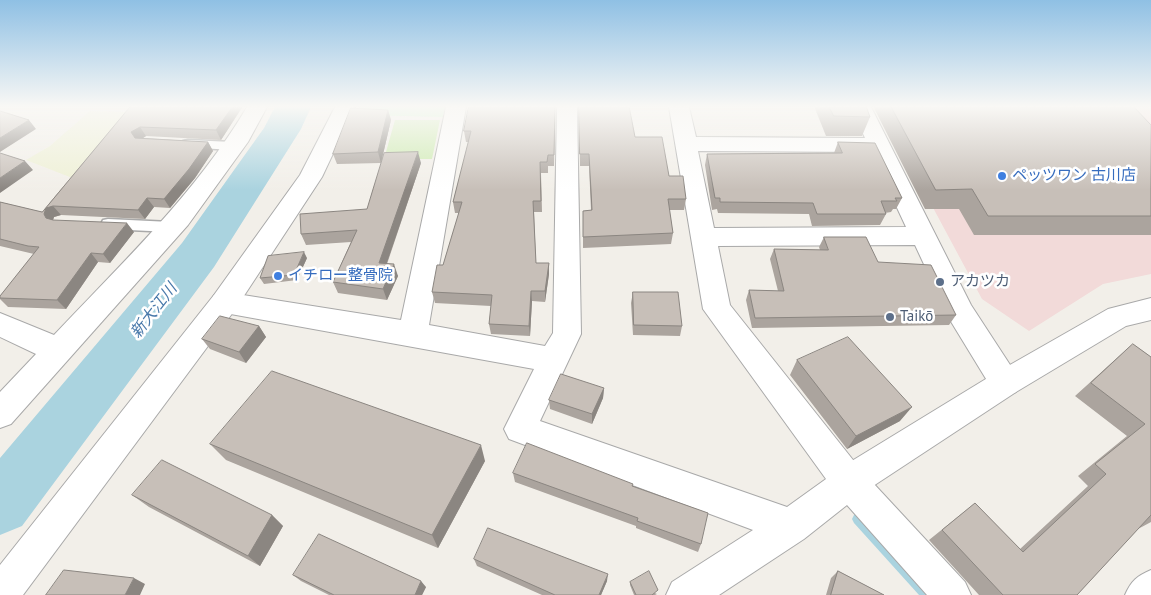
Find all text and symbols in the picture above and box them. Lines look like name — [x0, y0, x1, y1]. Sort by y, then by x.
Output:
place label: ペッツワン 古川店 — [1012, 167, 1136, 185]
marker: ペッツワン 古川店 — [996, 170, 1008, 182]
place label: イチロー整骨院 — [288, 267, 393, 285]
marker: イチロー整骨院 — [272, 270, 284, 282]
place label: アカツカ — [950, 273, 1010, 291]
marker: アカツカ — [934, 276, 946, 288]
water label: 新大江川 — [127, 280, 181, 342]
place label: Taikō — [900, 308, 933, 326]
marker: Taikō — [884, 311, 896, 323]

